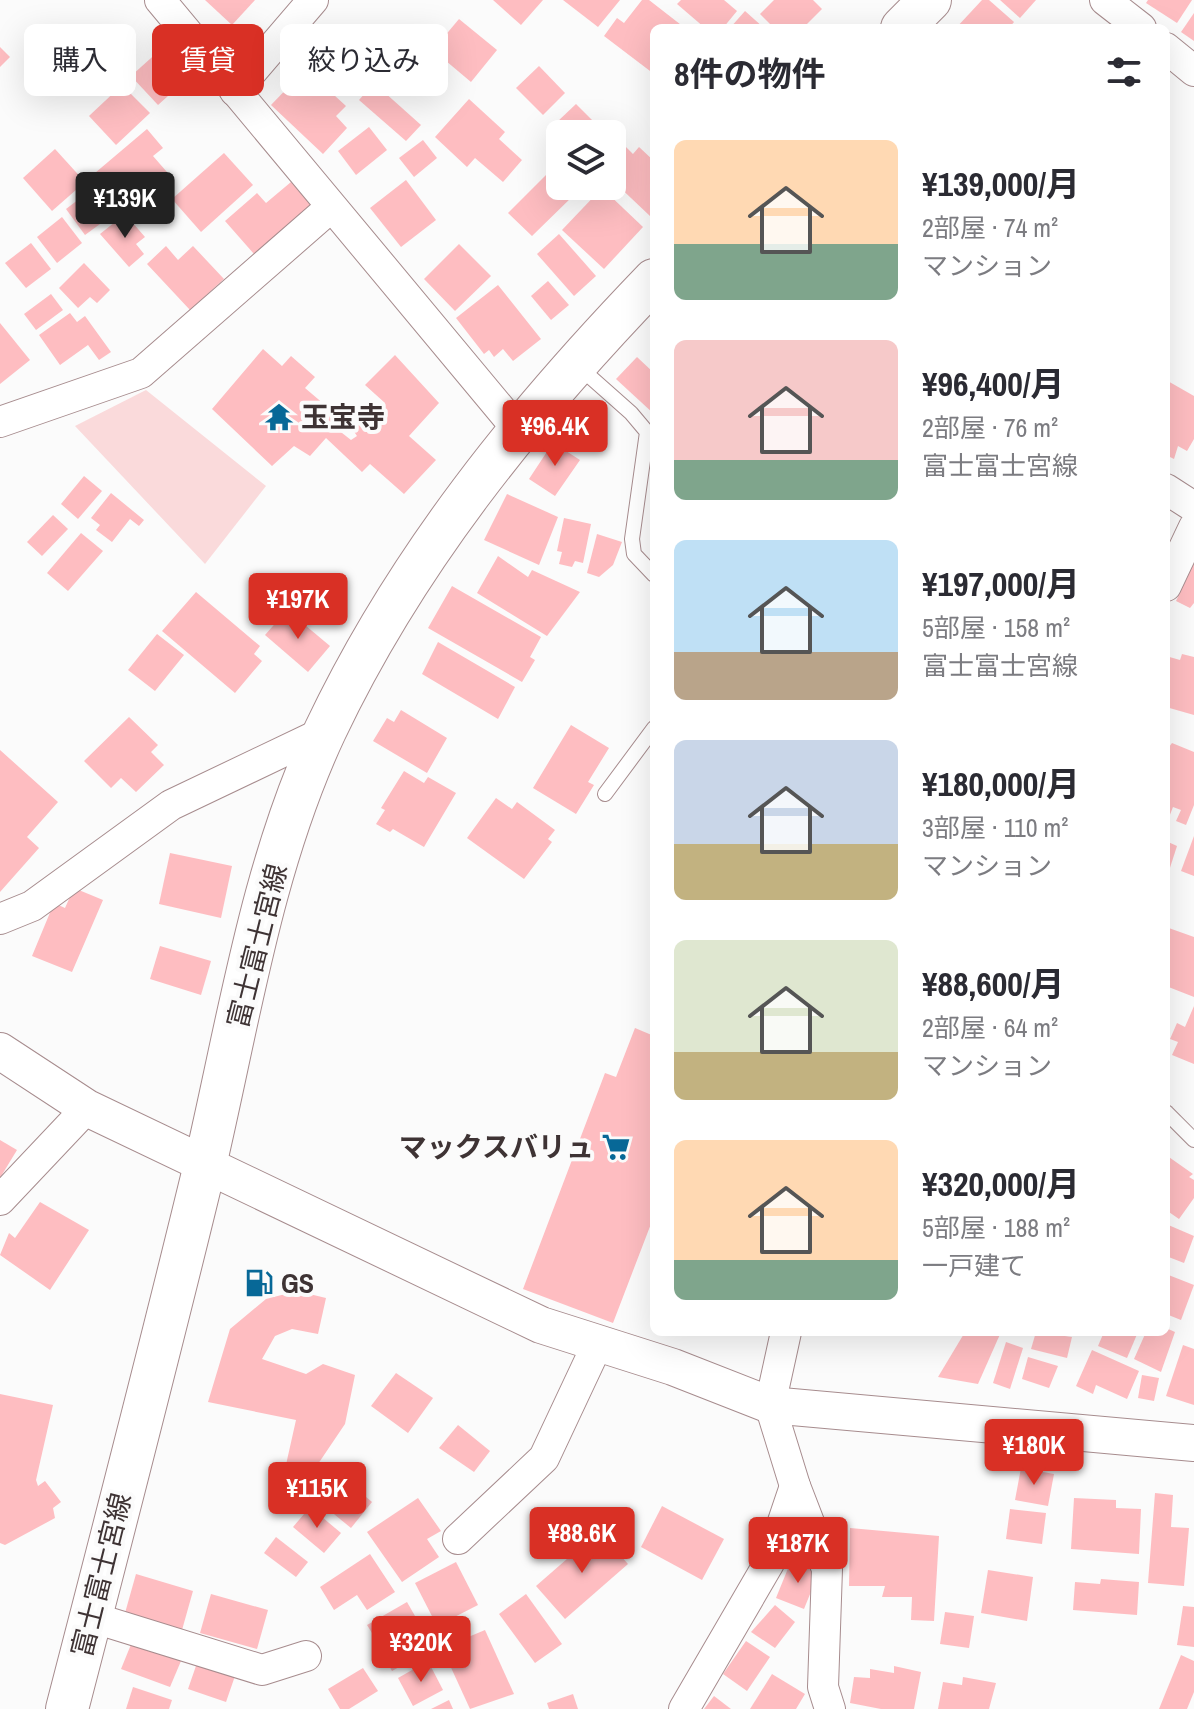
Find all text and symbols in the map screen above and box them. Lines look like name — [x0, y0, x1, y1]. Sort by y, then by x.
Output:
chip: 購入 — [24, 24, 136, 96]
chip: 賃貸 — [152, 24, 264, 96]
chip: 絞り込み — [280, 24, 448, 96]
icon: filters — [1102, 50, 1146, 94]
text: 8件の物件 — [674, 51, 826, 97]
map controls — [546, 120, 626, 200]
button: layers — [546, 120, 626, 200]
text: ¥139,000/月 — [922, 161, 1080, 207]
pin: ¥139K — [69, 172, 181, 240]
icon: home — [738, 172, 834, 268]
text: ¥139K — [94, 180, 156, 215]
text: 2部屋 · 74 m² — [922, 210, 1058, 245]
text: マンション — [922, 248, 1052, 283]
text: ¥96,400/月 — [922, 361, 1065, 407]
icon: home — [738, 372, 834, 468]
place label: 玉宝寺 — [301, 398, 385, 436]
pin: ¥96.4K — [490, 400, 620, 468]
temple icon: 玉宝寺 — [264, 402, 294, 432]
text: ¥96.4K — [521, 408, 589, 443]
text: 2部屋 · 76 m² — [922, 410, 1058, 445]
text: 富士富士宮線 — [922, 448, 1078, 483]
text: ¥197,000/月 — [922, 561, 1080, 607]
icon: home — [738, 572, 834, 668]
pin: ¥197K — [242, 573, 354, 641]
text: ¥197K — [267, 581, 329, 616]
text: 5部屋 · 158 m² — [922, 610, 1070, 645]
text: 富士富士宮線 — [922, 648, 1078, 683]
text: ¥180,000/月 — [922, 761, 1080, 807]
icon: home — [738, 772, 834, 868]
text: 3部屋 · 110 m² — [922, 810, 1068, 845]
text: マンション — [922, 848, 1052, 883]
street label: 富士富士宮線 — [218, 860, 296, 1032]
text: ¥88,600/月 — [922, 961, 1065, 1007]
icon: home — [738, 972, 834, 1068]
text: 2部屋 · 64 m² — [922, 1010, 1058, 1045]
text: マンション — [922, 1048, 1052, 1083]
place label: マックスバリュ — [399, 1128, 594, 1166]
supermarket icon: マックスバリュ — [601, 1132, 631, 1162]
text: ¥320,000/月 — [922, 1161, 1080, 1207]
icon: home — [738, 1172, 834, 1268]
text: 5部屋 · 188 m² — [922, 1210, 1070, 1245]
text: 一戸建て — [922, 1248, 1026, 1283]
place label: GS — [281, 1264, 314, 1302]
fuel station icon: GS — [244, 1268, 274, 1298]
pin: ¥180K — [978, 1419, 1090, 1487]
text: ¥180K — [1003, 1427, 1065, 1462]
pin: ¥115K — [261, 1462, 373, 1530]
text: ¥115K — [286, 1470, 348, 1505]
street label: 富士富士宮線 — [62, 1489, 140, 1661]
pin: ¥88.6K — [517, 1507, 647, 1575]
text: ¥88.6K — [548, 1515, 616, 1550]
pin: ¥187K — [742, 1517, 854, 1585]
text: ¥187K — [767, 1525, 829, 1560]
pin: ¥320K — [365, 1616, 477, 1684]
text: ¥320K — [390, 1624, 452, 1659]

